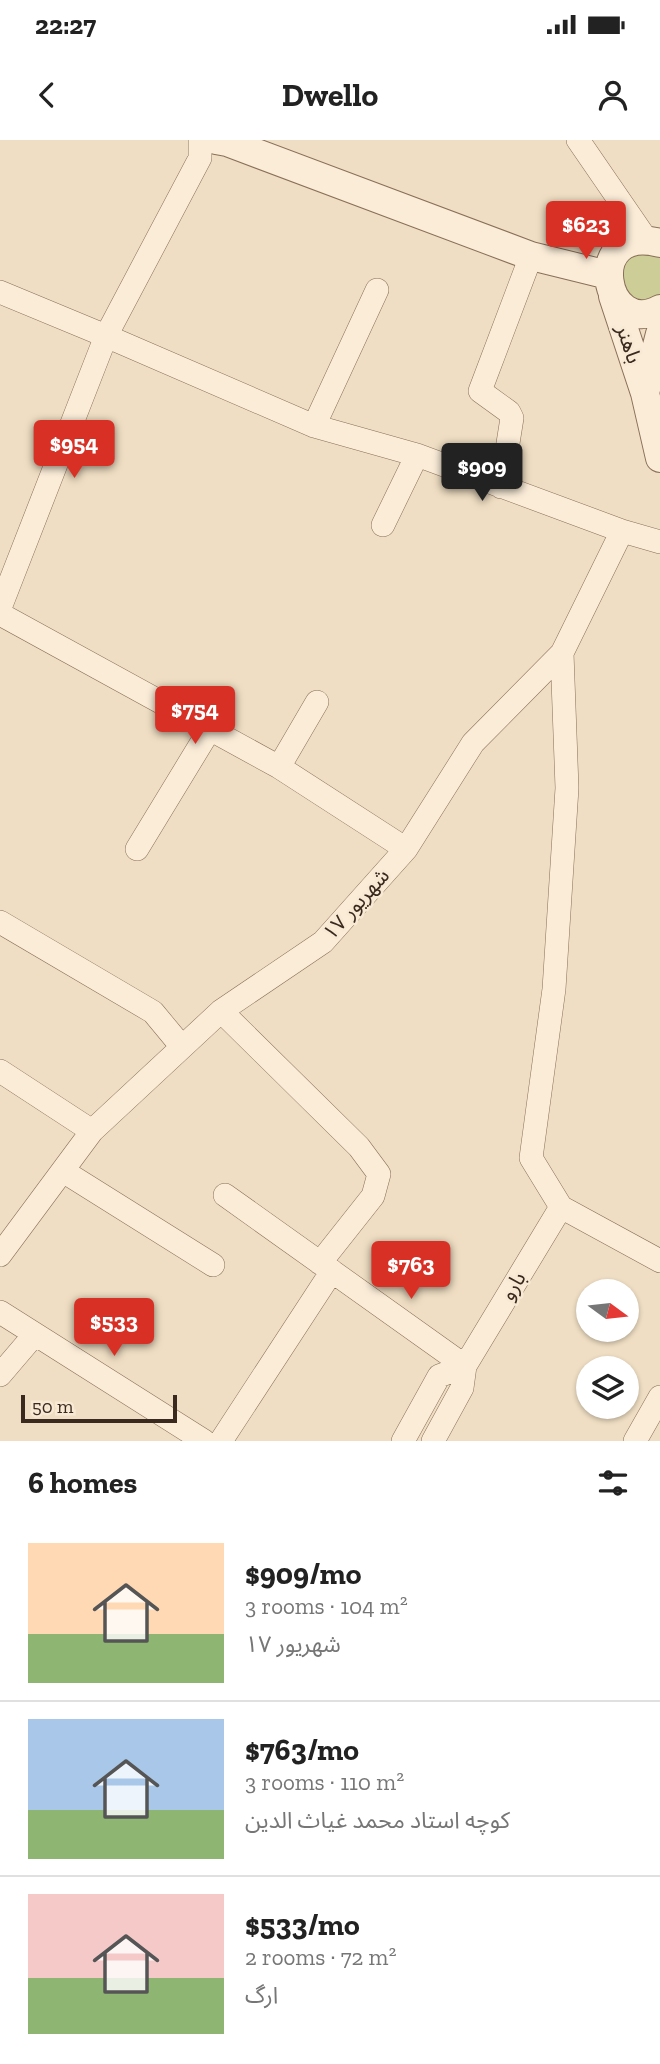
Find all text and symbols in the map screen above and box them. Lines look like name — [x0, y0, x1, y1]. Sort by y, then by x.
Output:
text: 22:27 — [35, 9, 96, 41]
icon: back — [28, 76, 66, 114]
text: Dwello — [282, 76, 378, 114]
icon: person — [594, 76, 632, 114]
pin: $623 — [545, 201, 627, 261]
text: $623 — [562, 210, 610, 238]
street label: باهنر — [611, 320, 647, 366]
pin: $954 — [33, 420, 115, 480]
text: $954 — [50, 429, 98, 457]
pin: $909 — [441, 444, 523, 503]
text: $909 — [457, 452, 507, 480]
pin: $754 — [154, 686, 236, 746]
text: $754 — [171, 695, 219, 723]
street label: ۱۷ شهریور — [317, 863, 394, 945]
pin: $763 — [370, 1242, 452, 1301]
text: $763 — [387, 1250, 435, 1278]
street label: بارو — [494, 1267, 531, 1305]
north arrow — [576, 1279, 639, 1342]
map controls — [576, 1279, 639, 1419]
pin: $533 — [73, 1298, 155, 1358]
text: $533 — [90, 1307, 138, 1335]
button: layers — [576, 1356, 639, 1419]
scale bar — [21, 1392, 177, 1424]
text: 50 m — [32, 1395, 73, 1418]
icon: filters — [594, 1464, 632, 1502]
text: 6 homes — [28, 1465, 137, 1501]
text: $909/mo — [245, 1556, 362, 1592]
icon: home — [84, 1571, 168, 1655]
text: 3 rooms · 104 m² — [245, 1592, 408, 1620]
text: ۱۷ شهریور — [245, 1630, 341, 1658]
text: $763/mo — [245, 1732, 359, 1768]
icon: home — [84, 1747, 168, 1831]
text: 3 rooms · 110 m² — [245, 1768, 404, 1796]
text: کوچه استاد محمد غیاث الدین — [245, 1806, 510, 1834]
text: $533/mo — [245, 1907, 360, 1943]
icon: home — [84, 1922, 168, 2006]
text: 2 rooms · 72 m² — [245, 1943, 396, 1971]
text: ارگ — [245, 1981, 278, 2009]

